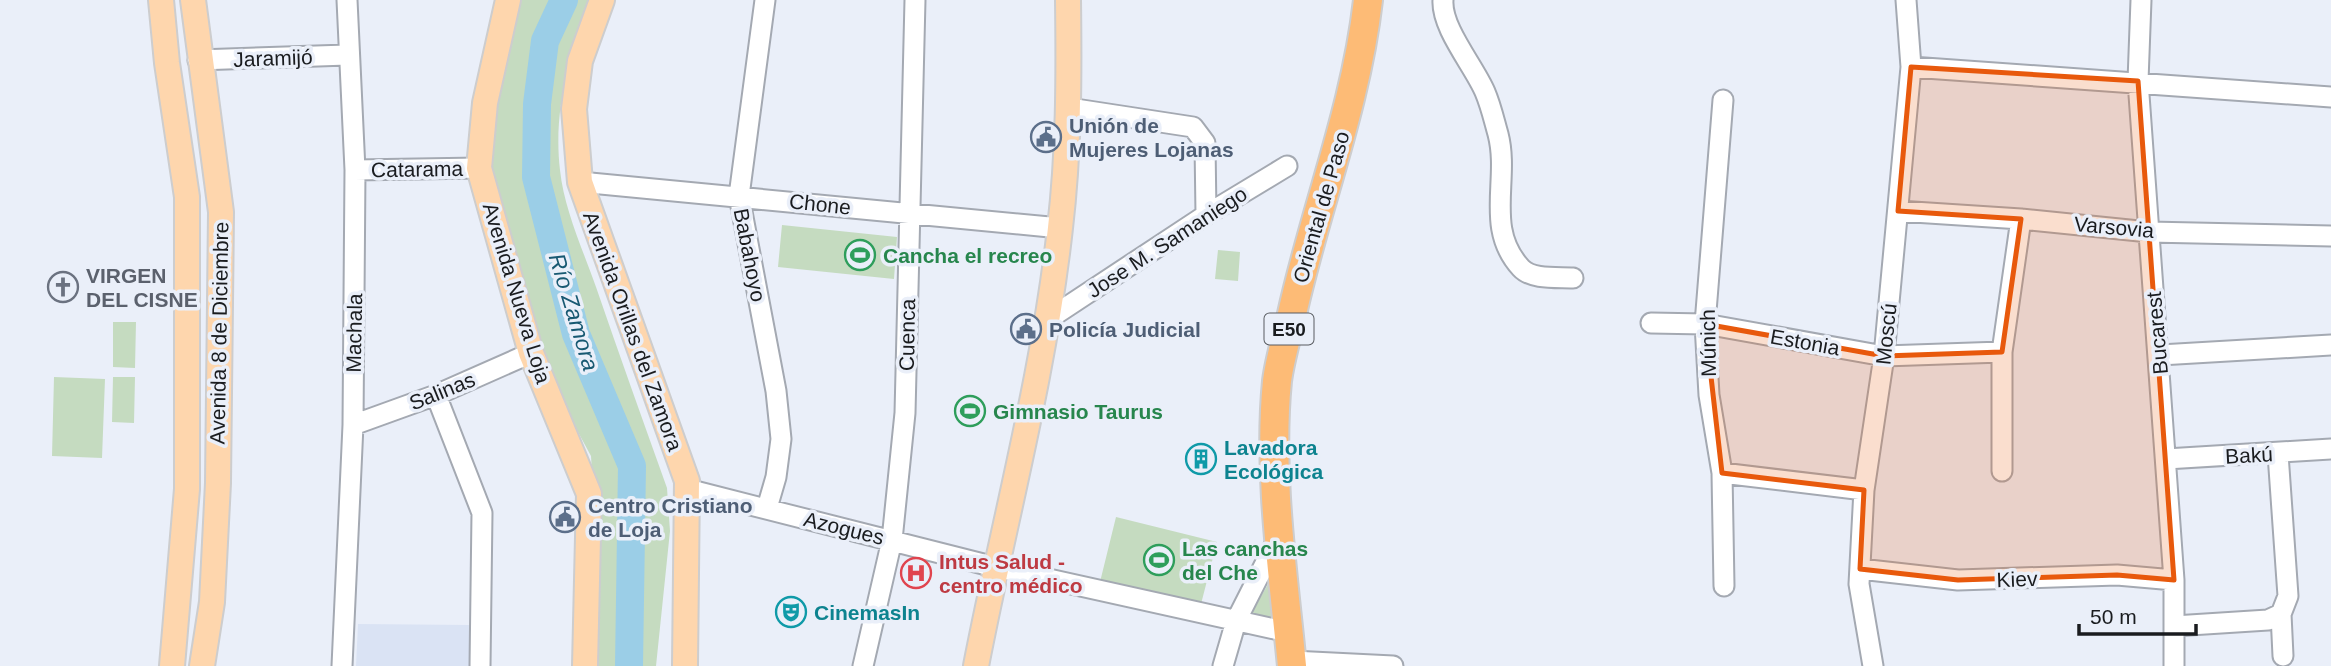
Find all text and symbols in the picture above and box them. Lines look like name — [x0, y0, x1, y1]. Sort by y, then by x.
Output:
street label: Jaramijó — [233, 45, 313, 71]
place label: Unión de Mujeres Lojanas — [1069, 114, 1234, 161]
public building icon: Unión de Mujeres Lojanas — [1029, 120, 1063, 154]
street label: Oriental de Paso — [1288, 129, 1354, 285]
street label: Catarama — [371, 157, 464, 181]
street label: Jose M. Samaniego — [1083, 182, 1251, 302]
street label: Chone — [788, 189, 852, 219]
street label: Avenida Nueva Loja — [479, 200, 556, 386]
street label: Babahoyo — [730, 206, 770, 304]
street label: Avenida Orillas del Zamora — [579, 208, 687, 454]
street label: Varsovia — [2073, 212, 2155, 242]
street label: Avenida 8 de Diciembre — [206, 222, 232, 444]
sports icon: Cancha el recreo — [843, 238, 877, 272]
place label: Cancha el recreo — [883, 244, 1052, 267]
water label: Río Zamora — [544, 250, 604, 374]
place label: VIRGEN DEL CISNE — [86, 264, 198, 311]
church icon: VIRGEN DEL CISNE — [46, 270, 80, 304]
street label: Bucarest — [2142, 291, 2172, 375]
street label: Machala — [342, 293, 366, 373]
street label: Cuenca — [895, 298, 919, 371]
street label: Moscú — [1871, 302, 1901, 366]
street label: Múnich — [1696, 309, 1720, 377]
public building icon: Policía Judicial — [1009, 312, 1043, 346]
road number: E50 — [1264, 314, 1314, 344]
place label: Policía Judicial — [1049, 318, 1201, 341]
street label: Estonia — [1769, 325, 1842, 359]
street label: Salinas — [406, 367, 478, 415]
sports icon: Gimnasio Taurus — [953, 394, 987, 428]
place label: Gimnasio Taurus — [993, 400, 1163, 423]
place label: Lavadora Ecológica — [1224, 436, 1324, 483]
building icon: Lavadora Ecológica — [1184, 442, 1218, 476]
street label: Bakú — [2224, 442, 2274, 468]
place label: Centro Cristiano de Loja — [588, 494, 753, 541]
public building icon: Centro Cristiano de Loja — [548, 500, 582, 534]
street label: Azogues — [802, 507, 886, 549]
place label: Las canchas del Che — [1182, 537, 1308, 584]
sports icon: Las canchas del Che — [1142, 543, 1176, 577]
place label: Intus Salud - centro médico — [939, 550, 1083, 597]
hospital icon: Intus Salud - centro médico — [899, 556, 933, 590]
street label: Kiev — [1996, 567, 2038, 591]
scale bar — [2079, 592, 2196, 636]
theatre icon: CinemasIn — [774, 595, 808, 629]
place label: CinemasIn — [814, 601, 920, 624]
text: 50 m — [2090, 605, 2137, 628]

